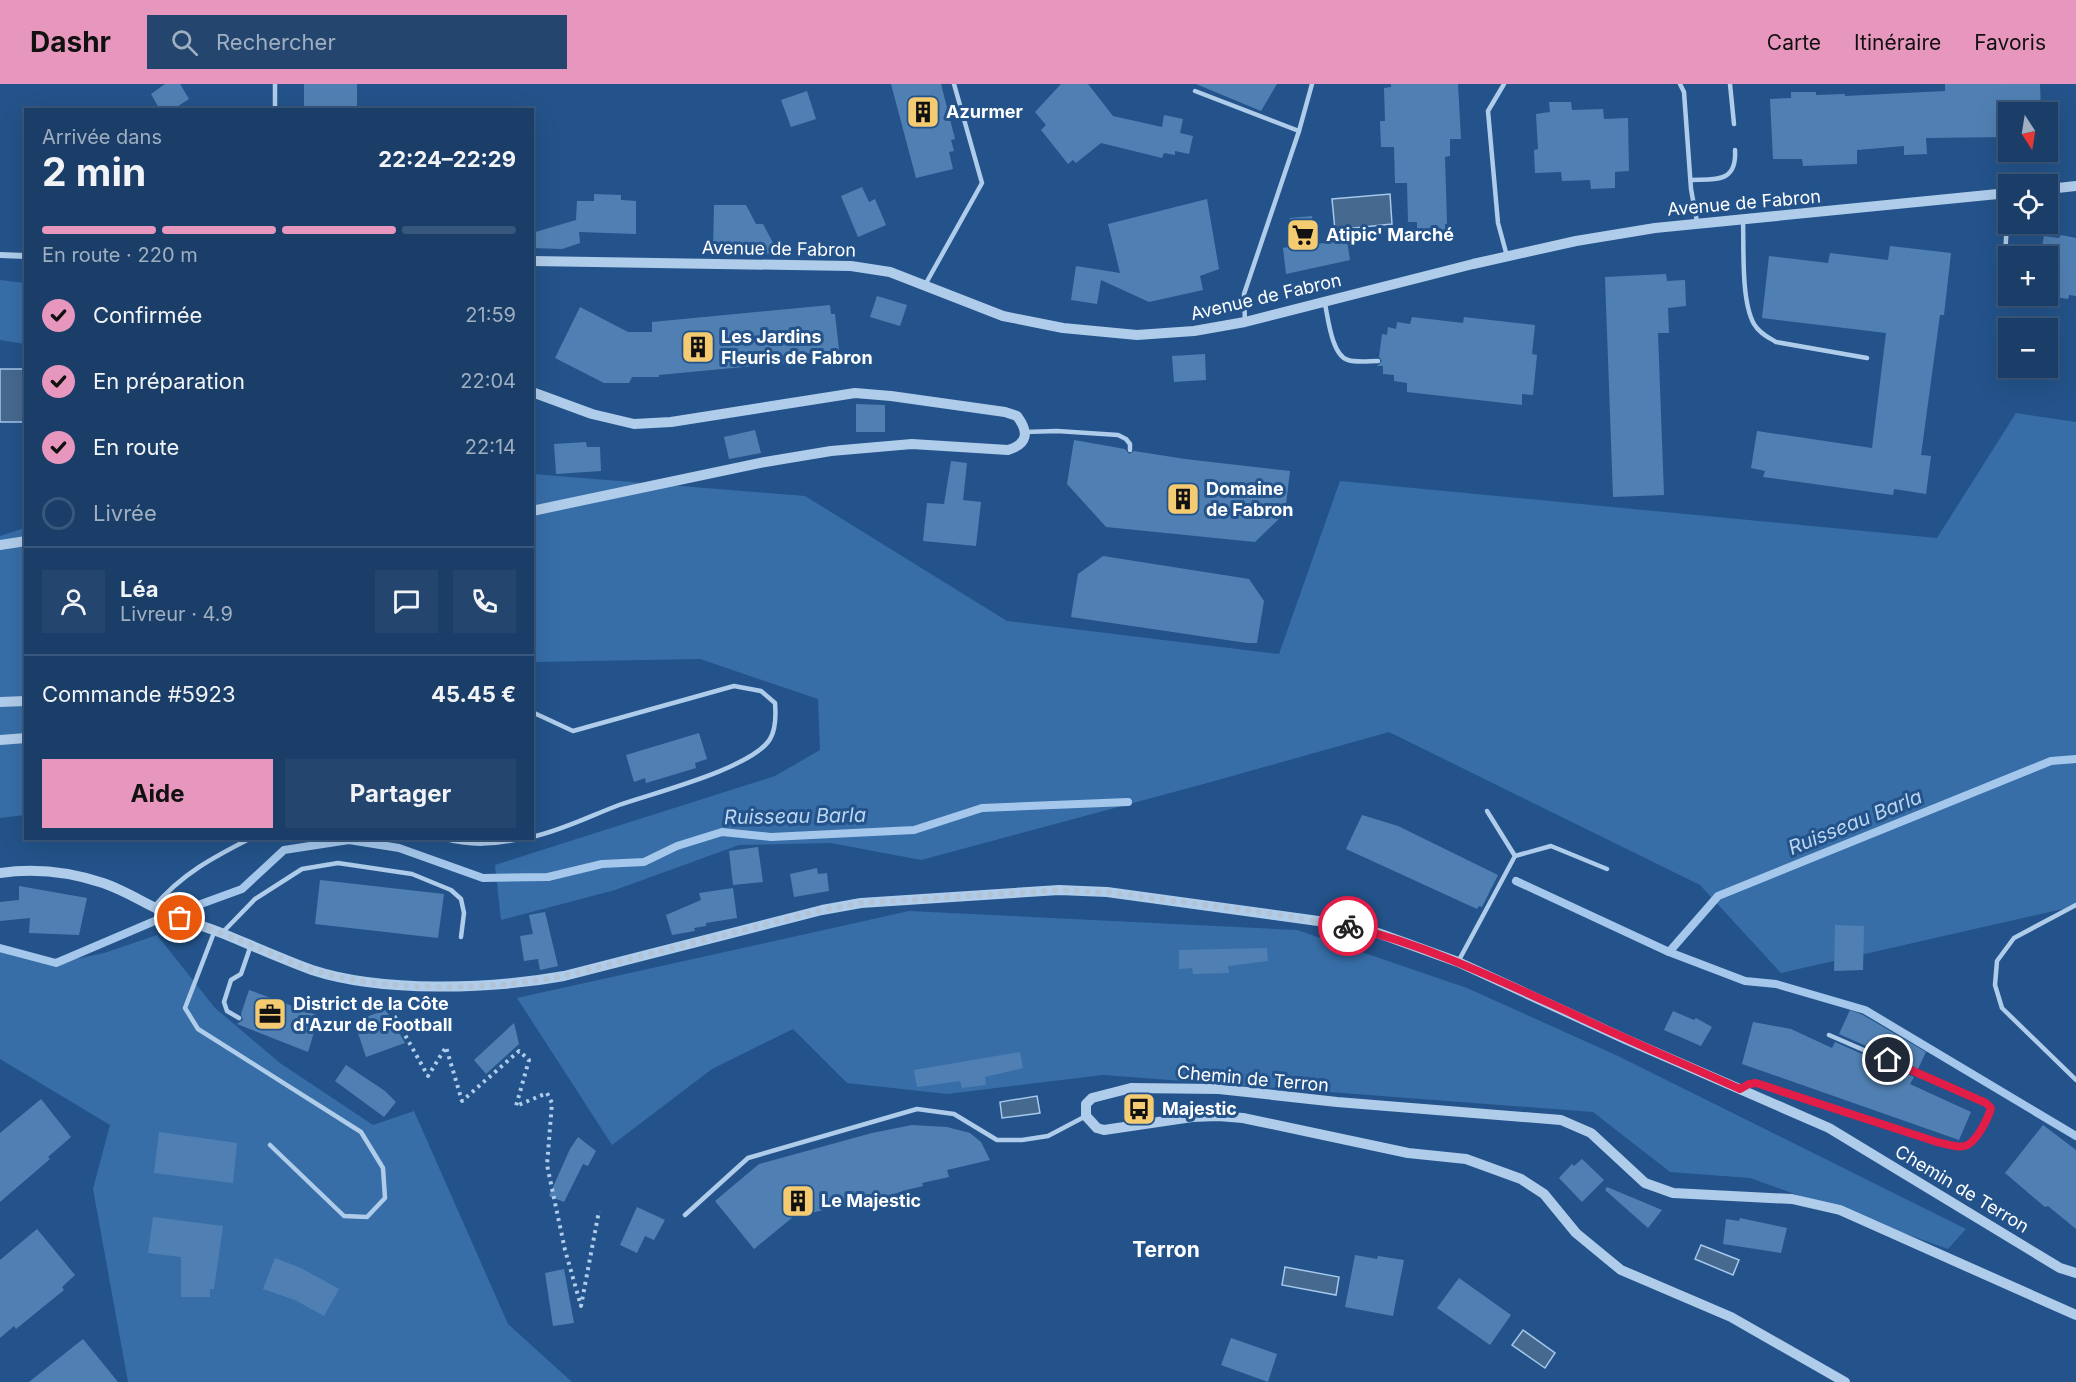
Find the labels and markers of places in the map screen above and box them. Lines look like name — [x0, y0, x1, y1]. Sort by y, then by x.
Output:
building icon: Azurmer — [905, 94, 941, 130]
place label: Azurmer — [946, 101, 1023, 122]
supermarket icon: Atipic' Marché — [1285, 217, 1321, 253]
place label: Atipic' Marché — [1326, 224, 1454, 245]
place label: Les Jardins Fleuris de Fabron — [721, 326, 873, 368]
building icon: Les Jardins Fleuris de Fabron — [680, 329, 716, 365]
place label: Domaine de Fabron — [1206, 478, 1294, 520]
building icon: Domaine de Fabron — [1165, 481, 1201, 517]
pin — [154, 892, 205, 943]
place label: District de la Côte d'Azur de Football — [293, 993, 452, 1035]
office icon: District de la Côte d'Azur de Football — [252, 996, 288, 1032]
pin — [1862, 1034, 1913, 1085]
bus stop icon: Majestic — [1121, 1091, 1157, 1127]
place label: Majestic — [1162, 1098, 1237, 1119]
building icon: Le Majestic — [780, 1183, 816, 1219]
place label: Le Majestic — [821, 1190, 921, 1211]

